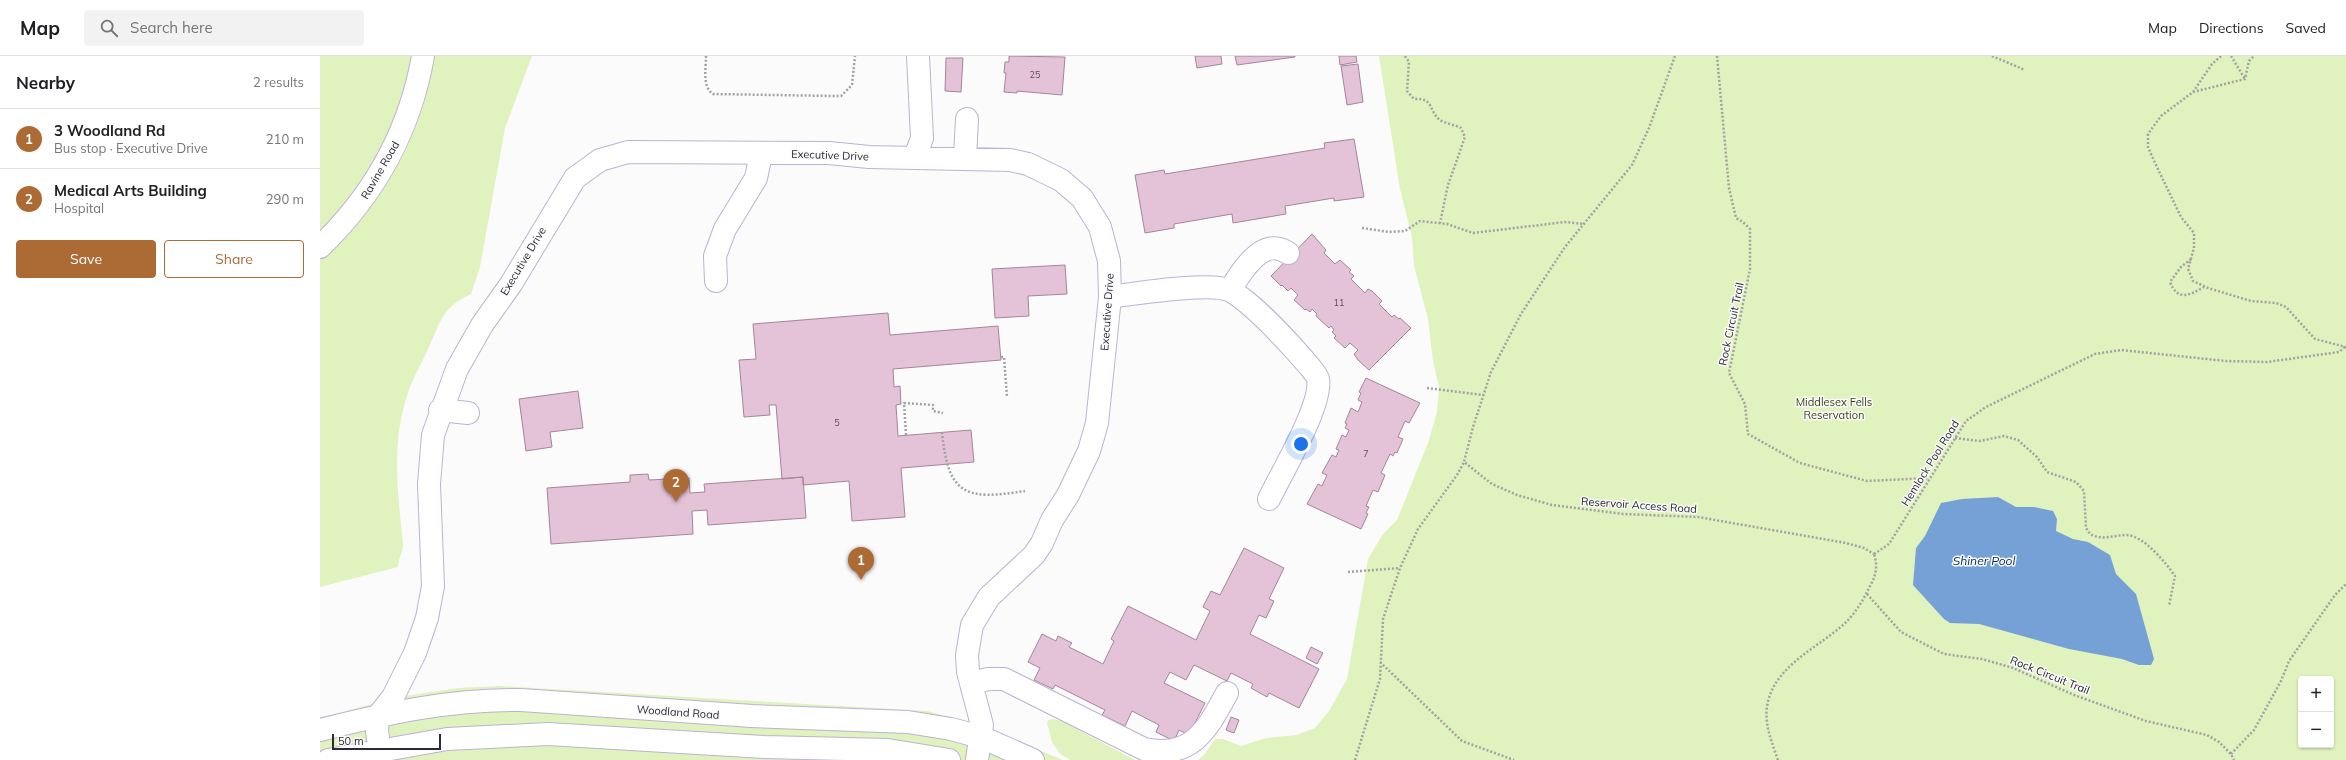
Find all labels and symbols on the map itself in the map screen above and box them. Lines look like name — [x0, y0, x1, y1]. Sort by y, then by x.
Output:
house number: 25 — [1030, 69, 1041, 80]
street label: Ravine Road — [358, 138, 402, 202]
street label: Executive Drive — [791, 147, 869, 163]
street label: Executive Drive — [497, 224, 549, 298]
street label: Executive Drive — [1097, 273, 1117, 351]
street label: Rock Circuit Trail — [1715, 281, 1747, 367]
house number: 11 — [1334, 297, 1344, 308]
park label: Middlesex Fells Reservation — [1796, 395, 1872, 422]
house number: 5 — [834, 417, 840, 428]
street label: Hemlock Pool Road — [1898, 417, 1962, 509]
your location — [1291, 434, 1311, 454]
house number: 7 — [1363, 448, 1369, 459]
pin: 2 — [663, 469, 689, 502]
street label: Reservoir Access Road — [1581, 494, 1697, 516]
pin: 1 — [848, 547, 874, 580]
water label: Shiner Pool — [1953, 553, 2015, 568]
street label: Rock Circuit Trail — [2008, 653, 2092, 697]
street label: Woodland Road — [636, 702, 720, 722]
scale bar — [332, 732, 441, 751]

